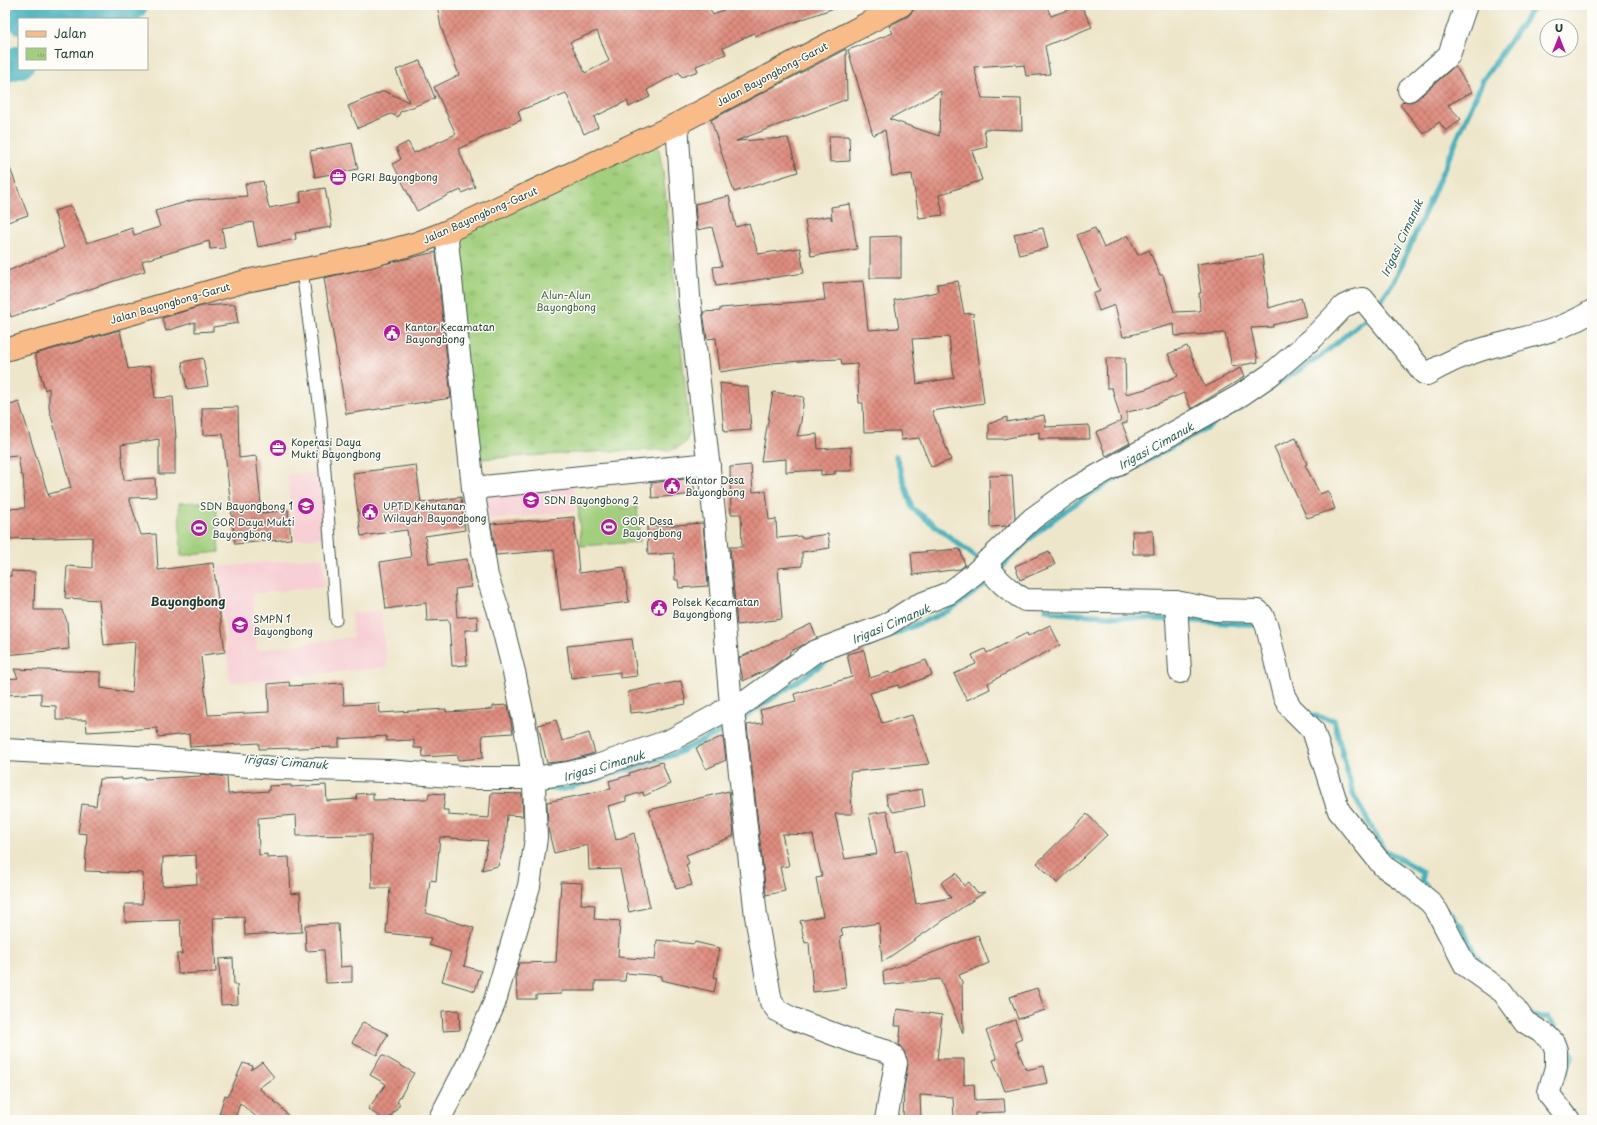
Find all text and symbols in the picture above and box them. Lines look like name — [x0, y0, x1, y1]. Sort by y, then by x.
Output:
legend — [18, 18, 148, 70]
north arrow — [1539, 18, 1579, 58]
text: U — [1555, 19, 1563, 36]
text: Jalan — [54, 24, 87, 42]
street label: Jalan Bayongbong-Garut — [713, 38, 830, 109]
text: Taman — [54, 44, 94, 62]
office icon: PGRI Bayongbong — [328, 167, 348, 187]
place label: PGRI Bayongbong — [351, 169, 438, 184]
street label: Jalan Bayongbong-Garut — [420, 182, 540, 247]
water label: Irigasi Cimanuk — [1376, 195, 1428, 279]
street label: Jalan Bayongbong-Garut — [108, 278, 232, 327]
park label: Alun-Alun Bayongbong — [536, 287, 596, 314]
place label: Kantor Kecamatan Bayongbong — [405, 319, 495, 346]
public building icon: Kantor Kecamatan Bayongbong — [382, 323, 402, 343]
water label: Irigasi Cimanuk — [1115, 417, 1198, 473]
place label: Koperasi Daya Mukti Bayongbong — [291, 434, 381, 461]
office icon: Koperasi Daya Mukti Bayongbong — [268, 438, 288, 458]
place label: Kantor Desa Bayongbong — [685, 472, 745, 499]
public building icon: Kantor Desa Bayongbong — [662, 476, 682, 496]
school or university icon: SDN Bayongbong 2 — [521, 490, 541, 510]
place label: SDN Bayongbong 2 — [544, 492, 639, 507]
school or university icon: SDN Bayongbong 1 — [296, 496, 316, 516]
place label: SDN Bayongbong 1 — [200, 498, 293, 513]
place label: UPTD Kehutanan Wilayah Bayongbong — [383, 498, 487, 525]
public building icon: UPTD Kehutanan Wilayah Bayongbong — [360, 502, 380, 522]
place label: GOR Desa Bayongbong — [622, 513, 682, 540]
place label: GOR Daya Mukti Bayongbong — [212, 514, 295, 541]
sports icon: GOR Desa Bayongbong — [599, 517, 619, 537]
sports icon: GOR Daya Mukti Bayongbong — [189, 518, 209, 538]
district label: Bayongbong — [151, 592, 225, 610]
place label: Polsek Kecamatan Bayongbong — [672, 594, 759, 621]
public building icon: Polsek Kecamatan Bayongbong — [649, 598, 669, 618]
water label: Irigasi Cimanuk — [849, 599, 934, 648]
place label: SMPN 1 Bayongbong — [253, 611, 313, 638]
school or university icon: SMPN 1 Bayongbong — [230, 615, 250, 635]
water label: Irigasi Cimanuk — [561, 745, 648, 785]
water label: Irigasi Cimanuk — [244, 750, 330, 773]

